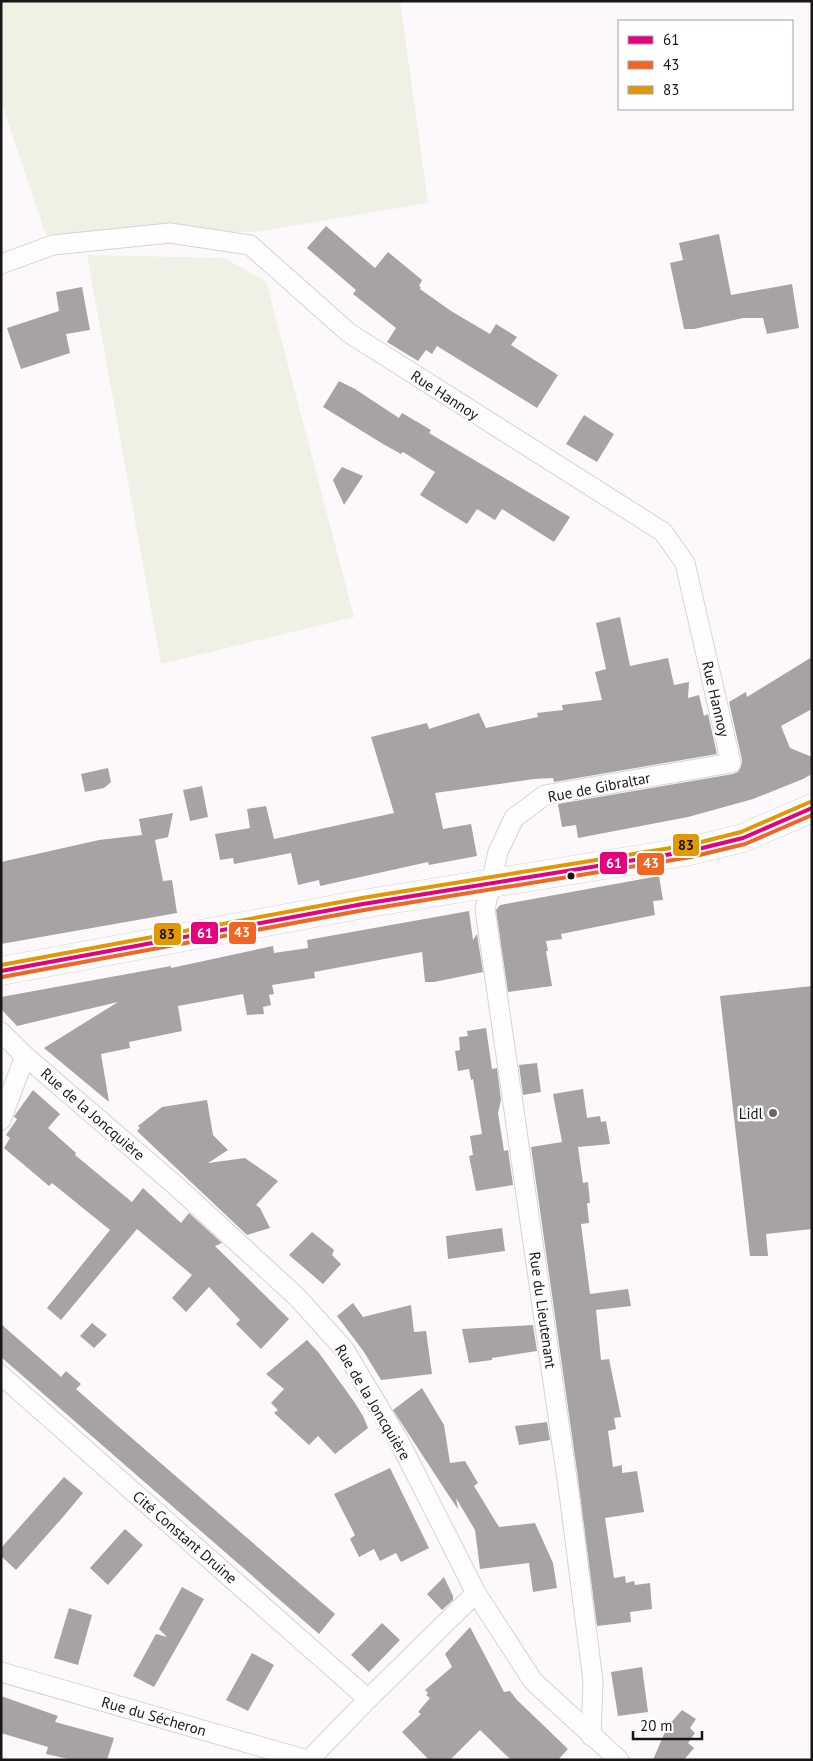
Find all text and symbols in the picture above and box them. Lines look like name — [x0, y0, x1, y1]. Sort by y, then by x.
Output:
legend — [618, 20, 793, 110]
text: 61 — [663, 30, 679, 49]
text: 43 — [663, 55, 679, 74]
text: 83 — [663, 80, 679, 99]
street label: Rue Hannoy — [407, 366, 483, 424]
street label: Rue Hannoy — [698, 659, 734, 739]
street label: Rue de Gibraltar — [546, 768, 652, 806]
line badge: 83 — [672, 833, 700, 857]
text: 83 — [678, 836, 694, 854]
line badge: 61 — [599, 851, 628, 875]
line badge: 43 — [636, 852, 665, 876]
text: 61 — [606, 854, 622, 872]
text: 43 — [643, 854, 659, 872]
unlabelled marker — [566, 871, 576, 881]
line badge: 61 — [190, 921, 219, 945]
line badge: 43 — [228, 921, 257, 945]
line badge: 83 — [153, 922, 182, 946]
text: 43 — [234, 923, 250, 941]
text: 61 — [197, 924, 213, 942]
text: 83 — [159, 925, 175, 943]
street label: Rue de la Joncquière — [37, 1064, 149, 1164]
place label: Lidl — [739, 1104, 764, 1123]
marker: Lidl — [767, 1107, 779, 1119]
street label: Rue du Lieutenant — [525, 1250, 561, 1370]
street label: Rue de la Joncquière — [331, 1341, 415, 1463]
street label: Cité Constant Druine — [129, 1486, 241, 1588]
street label: Rue du Sécheron — [99, 1692, 209, 1740]
scale bar — [633, 1708, 702, 1740]
text: 20 m — [640, 1716, 673, 1735]

